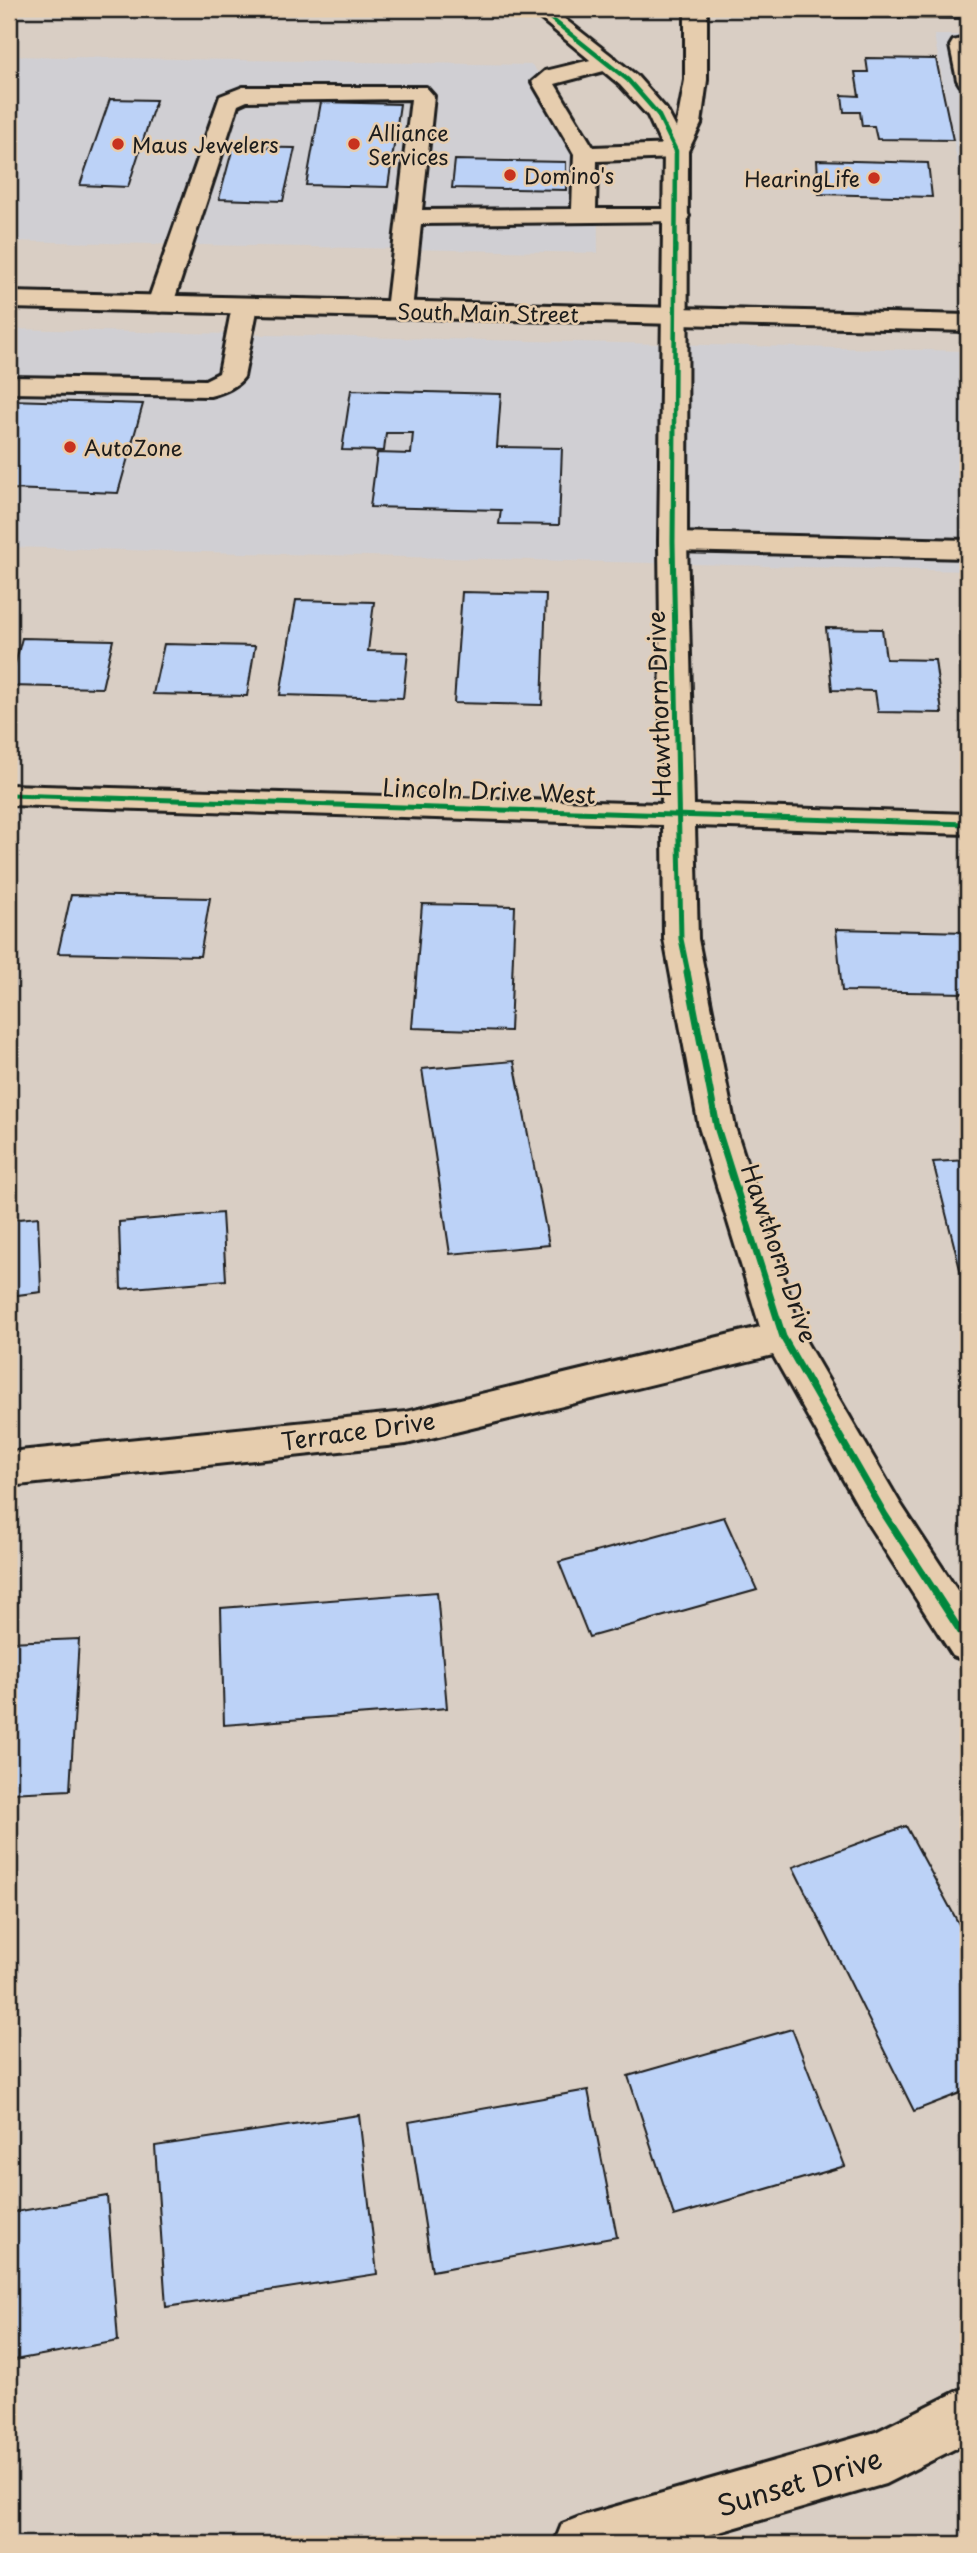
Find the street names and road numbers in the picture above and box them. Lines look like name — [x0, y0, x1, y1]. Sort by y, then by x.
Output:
street label: South Main Street — [397, 294, 579, 330]
street label: Hawthorn Drive — [637, 610, 679, 798]
street label: Lincoln Drive West — [382, 768, 596, 812]
street label: Hawthorn Drive — [733, 1159, 827, 1347]
street label: Terrace Drive — [279, 1401, 437, 1459]
street label: Sunset Drive — [711, 2435, 887, 2527]

